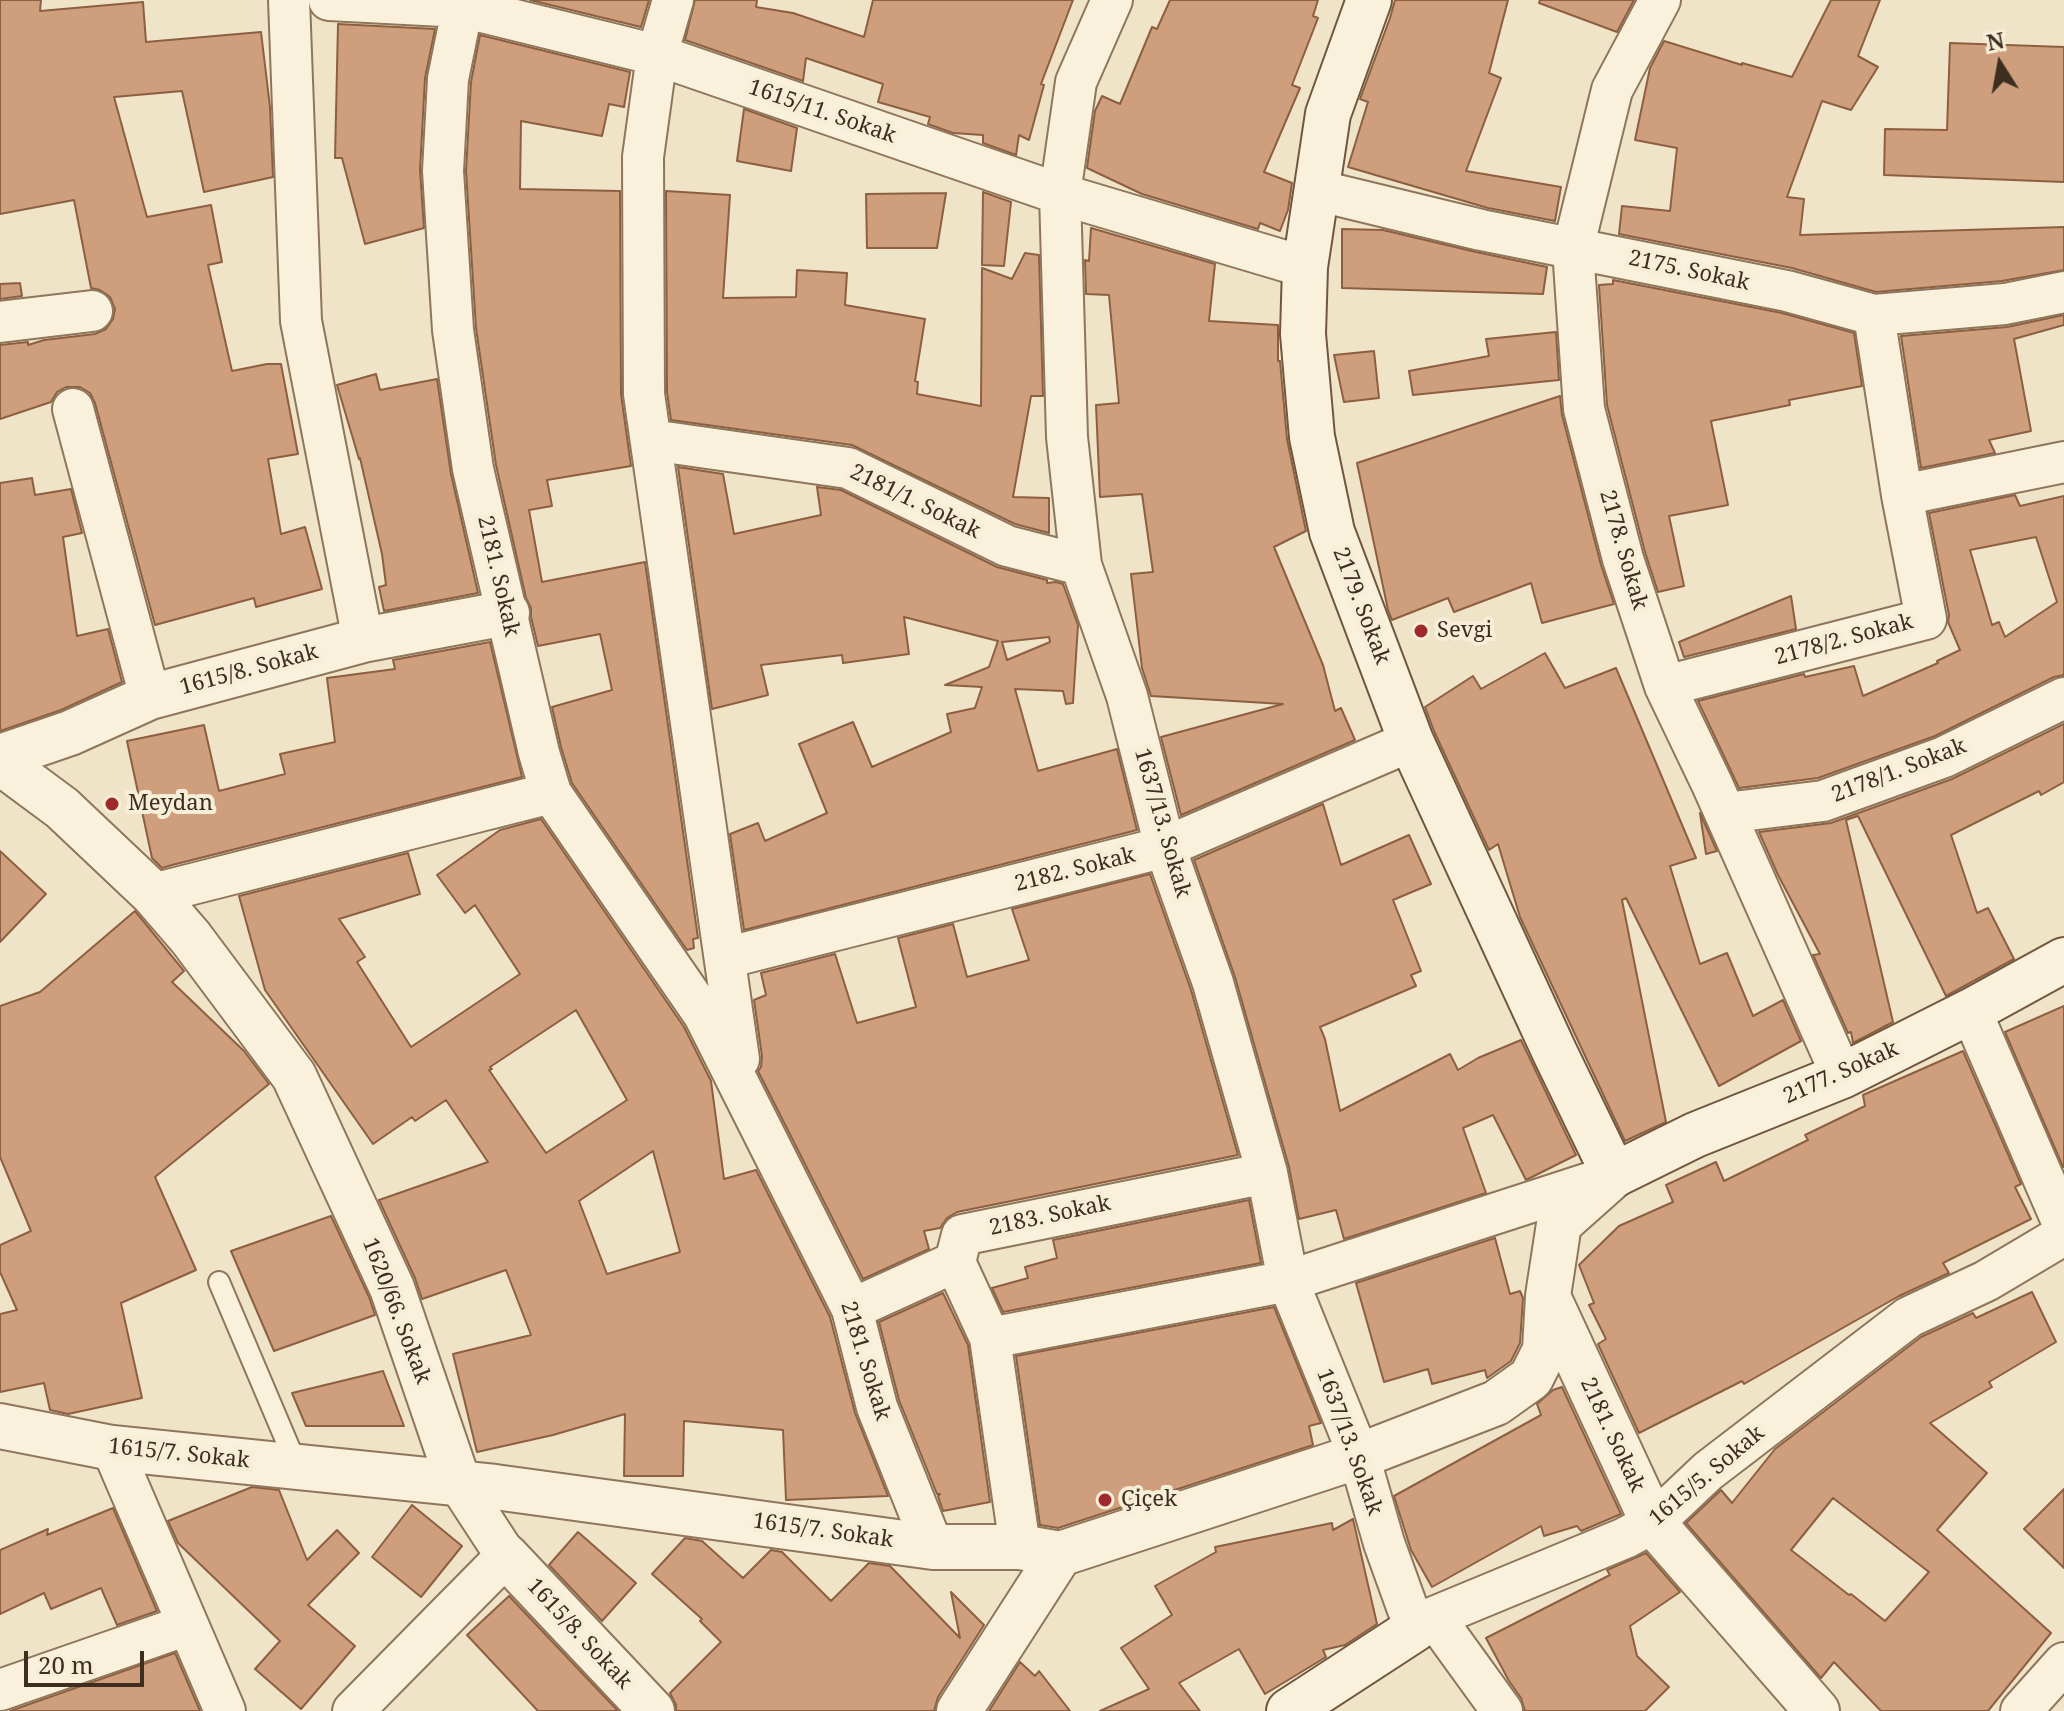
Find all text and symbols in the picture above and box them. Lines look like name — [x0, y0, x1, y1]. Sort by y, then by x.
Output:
north arrow — [1960, 24, 2040, 104]
text: N — [1984, 24, 2007, 57]
street label: 1615/11. Sokak — [745, 74, 899, 150]
street label: 2175. Sokak — [1626, 245, 1752, 297]
street label: 2181/1. Sokak — [845, 459, 985, 545]
street label: 2178. Sokak — [1593, 487, 1653, 613]
street label: 2181. Sokak — [471, 513, 525, 639]
street label: 2179. Sokak — [1327, 544, 1395, 668]
street label: 2178/2. Sokak — [1772, 609, 1916, 671]
place label: Sevgi — [1437, 618, 1492, 644]
marker: Sevgi — [1412, 622, 1430, 640]
street label: 1615/8. Sokak — [177, 639, 321, 701]
street label: 2178/1. Sokak — [1828, 733, 1970, 809]
street label: 1637/13. Sokak — [1128, 745, 1196, 901]
place label: Meydan — [128, 791, 213, 817]
marker: Meydan — [103, 795, 121, 813]
street label: 2182. Sokak — [1012, 842, 1138, 898]
street label: 2177. Sokak — [1779, 1036, 1903, 1110]
street label: 2183. Sokak — [987, 1190, 1113, 1242]
street label: 1620/66. Sokak — [356, 1234, 436, 1388]
street label: 2181. Sokak — [834, 1298, 896, 1424]
street label: 1637/13. Sokak — [1310, 1365, 1388, 1519]
street label: 2181. Sokak — [1574, 1374, 1650, 1496]
street label: 1615/5. Sokak — [1644, 1420, 1770, 1532]
street label: 1615/7. Sokak — [107, 1433, 251, 1475]
place label: Çiçek — [1121, 1487, 1177, 1513]
marker: Çiçek — [1096, 1491, 1114, 1509]
street label: 1615/7. Sokak — [751, 1508, 895, 1554]
street label: 1615/8. Sokak — [521, 1573, 637, 1695]
scale bar — [28, 1635, 148, 1685]
text: 20 m — [38, 1648, 94, 1681]

